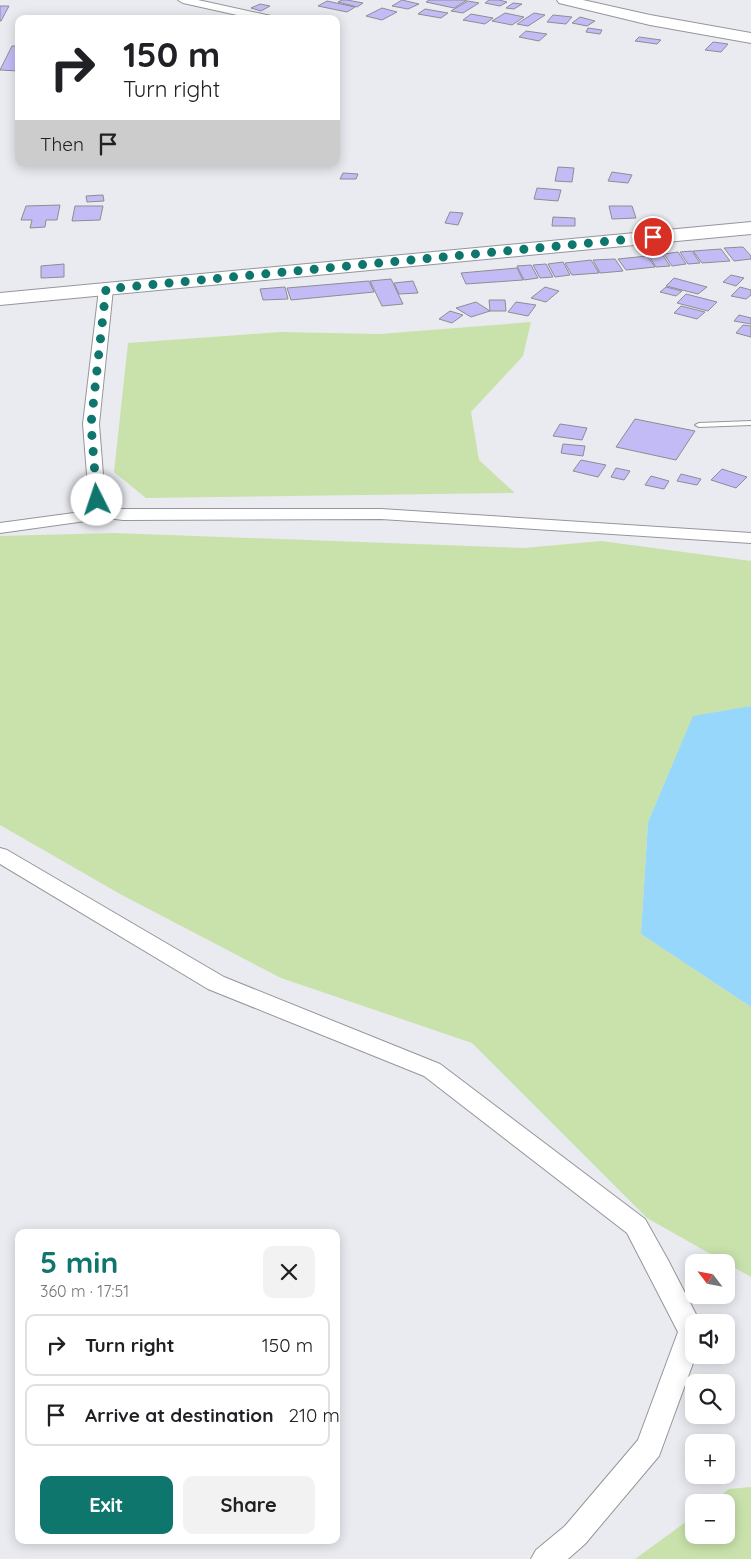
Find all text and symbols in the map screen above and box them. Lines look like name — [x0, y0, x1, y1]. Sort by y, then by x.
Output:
text: 150 m — [123, 32, 220, 76]
icon: right — [40, 35, 105, 100]
text: Turn right — [123, 75, 220, 103]
icon: arrive — [94, 130, 122, 158]
text: Then — [40, 132, 84, 156]
pin — [632, 216, 674, 258]
icon: arrive — [639, 223, 667, 251]
position arrow — [70, 473, 122, 525]
text: 5 min — [40, 1243, 118, 1281]
button: close — [263, 1246, 315, 1298]
north arrow — [685, 1254, 735, 1304]
map controls — [685, 1254, 735, 1544]
text: 360 m · 17:51 — [40, 1281, 129, 1301]
button: sound — [685, 1314, 735, 1364]
icon: right — [42, 1331, 70, 1359]
text: Turn right — [85, 1333, 174, 1357]
text: 150 m — [262, 1333, 313, 1357]
button: search — [685, 1374, 735, 1424]
icon: arrive — [42, 1401, 70, 1429]
text: Arrive at destination — [85, 1403, 274, 1427]
text: 210 m — [289, 1403, 340, 1427]
button: + — [685, 1434, 735, 1484]
button: Exit — [40, 1476, 173, 1534]
button: Share — [183, 1476, 315, 1534]
button: − — [685, 1494, 735, 1544]

